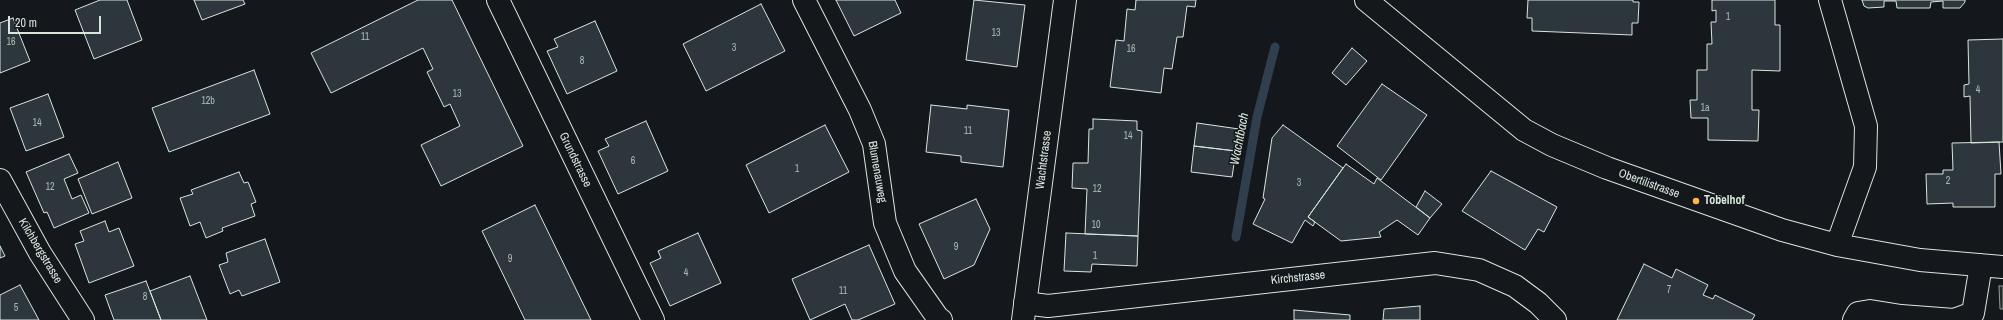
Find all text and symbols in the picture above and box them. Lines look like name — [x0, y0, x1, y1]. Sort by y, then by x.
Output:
scale bar — [10, 8, 103, 34]
house number: 1 — [1726, 11, 1730, 23]
text: 20 m — [15, 15, 37, 31]
house number: 13 — [991, 27, 1001, 39]
house number: 11 — [361, 31, 369, 43]
house number: 16 — [6, 36, 16, 48]
house number: 3 — [732, 42, 736, 54]
house number: 16 — [1126, 43, 1136, 55]
house number: 8 — [580, 55, 584, 67]
house number: 4 — [1976, 84, 1980, 96]
house number: 13 — [452, 88, 462, 100]
house number: 12b — [201, 95, 215, 107]
house number: 1a — [1700, 102, 1710, 114]
water label: Wachtbach — [1227, 111, 1253, 167]
house number: 14 — [32, 117, 42, 129]
house number: 11 — [964, 125, 972, 137]
street label: Grundstrasse — [556, 130, 594, 190]
street label: Wachtstrasse — [1033, 130, 1055, 190]
house number: 14 — [1123, 130, 1133, 142]
street label: Blumenauweg — [864, 140, 890, 204]
house number: 6 — [631, 155, 635, 167]
house number: 1 — [795, 163, 799, 175]
street label: Obertilistrasse — [1616, 166, 1682, 202]
house number: 2 — [1946, 175, 1950, 187]
house number: 3 — [1297, 177, 1301, 189]
house number: 12 — [45, 181, 55, 193]
house number: 12 — [1092, 183, 1102, 195]
place label: Tobelhof — [1704, 194, 1745, 208]
marker: Tobelhof — [1691, 196, 1701, 206]
street label: Kilchbergstrasse — [15, 216, 65, 286]
house number: 10 — [1091, 219, 1101, 231]
house number: 9 — [954, 241, 958, 253]
house number: 1 — [1093, 250, 1097, 262]
house number: 9 — [508, 253, 512, 265]
house number: 4 — [684, 267, 688, 279]
street label: Kirchstrasse — [1270, 268, 1326, 288]
house number: 7 — [1667, 284, 1671, 296]
house number: 11 — [839, 285, 847, 297]
house number: 8 — [143, 291, 147, 303]
house number: 5 — [14, 302, 18, 314]

